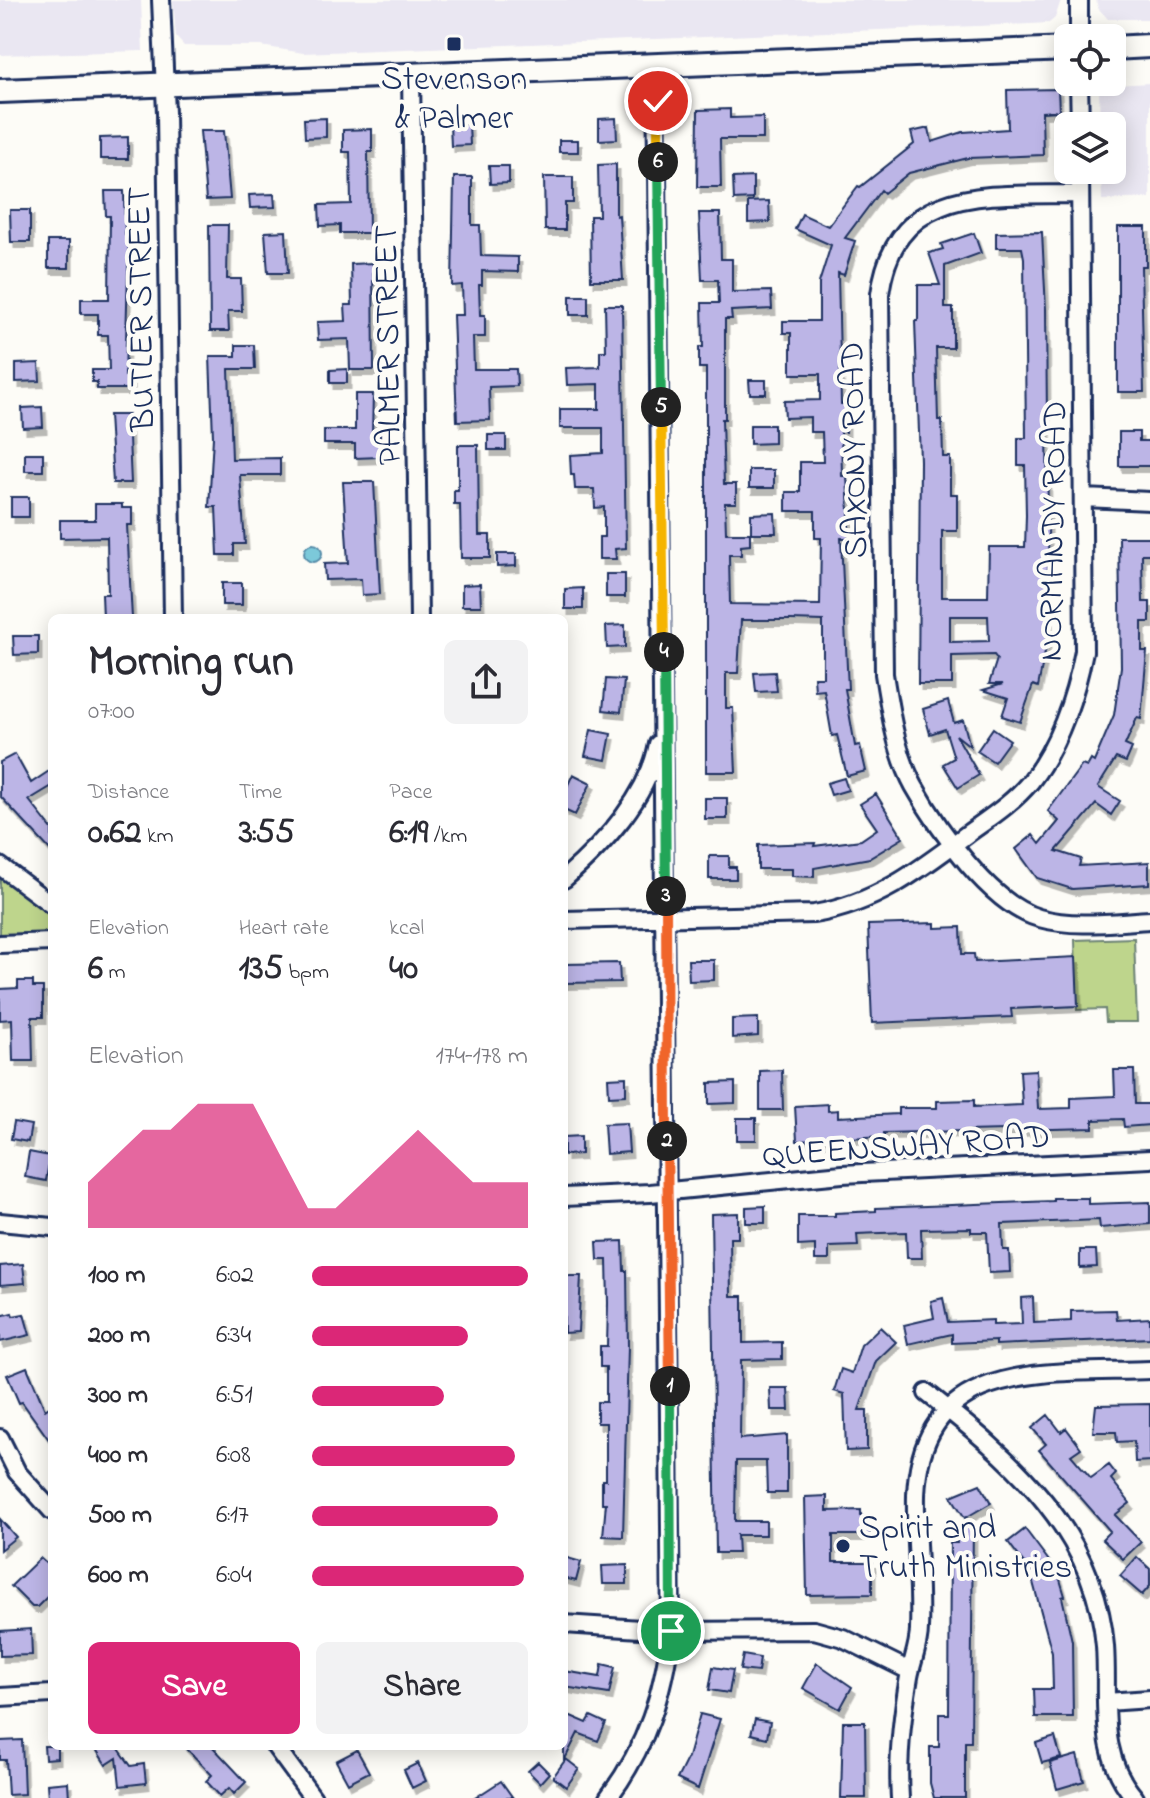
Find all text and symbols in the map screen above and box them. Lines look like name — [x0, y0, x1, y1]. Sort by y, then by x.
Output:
map controls — [1054, 24, 1126, 184]
button: locate — [1054, 24, 1126, 96]
marker: Stevenson & Palmer — [445, 35, 463, 53]
place label: Stevenson & Palmer — [381, 56, 527, 145]
pin — [624, 67, 692, 135]
icon: check — [636, 79, 680, 123]
button: layers — [1054, 112, 1126, 184]
pin: 6 — [638, 142, 678, 182]
text: 6 — [653, 146, 663, 178]
street label: BUTLER STREET — [116, 186, 170, 433]
street label: PALMER STREET — [363, 224, 417, 466]
street label: SAXONY ROAD — [829, 341, 883, 559]
pin: 5 — [641, 387, 681, 427]
text: 5 — [655, 391, 667, 423]
street label: NORMANDY ROAD — [1028, 400, 1082, 662]
text: Morning run — [88, 631, 294, 695]
pin: 4 — [644, 632, 684, 672]
text: 4 — [659, 636, 669, 668]
button: share — [444, 640, 528, 724]
text: 07:00 — [88, 693, 135, 731]
text: Distance — [88, 777, 169, 809]
text: Time — [239, 777, 282, 809]
text: Pace — [389, 777, 432, 809]
text: 0.62 — [88, 809, 141, 859]
text: 3:55 — [239, 809, 294, 859]
text: 6:19 — [389, 809, 428, 859]
text: km — [141, 821, 174, 853]
text: /km — [428, 821, 467, 853]
pin: 3 — [646, 876, 686, 916]
text: 3 — [661, 880, 671, 912]
text: Elevation — [88, 913, 169, 945]
text: Heart rate — [239, 913, 329, 945]
text: kcal — [389, 913, 424, 945]
text: 6 — [88, 945, 103, 995]
text: 135 — [239, 945, 283, 995]
text: 40 — [389, 945, 418, 995]
text: m — [103, 957, 126, 989]
text: bpm — [283, 957, 329, 989]
text: Elevation — [88, 1038, 184, 1076]
text: 174–178 m — [435, 1038, 528, 1076]
street label: QUEENSWAY ROAD — [761, 1113, 1052, 1183]
pin: 2 — [647, 1121, 687, 1161]
text: 2 — [662, 1125, 672, 1157]
text: 100 m — [88, 1257, 145, 1295]
text: 6:02 — [216, 1257, 254, 1295]
text: 200 m — [88, 1317, 150, 1355]
text: 6:34 — [216, 1317, 251, 1355]
pin: 1 — [650, 1366, 690, 1406]
text: 1 — [667, 1370, 674, 1402]
text: 300 m — [88, 1377, 148, 1415]
text: 6:51 — [216, 1377, 253, 1415]
text: 400 m — [88, 1437, 148, 1475]
text: 6:08 — [216, 1437, 251, 1475]
text: 500 m — [88, 1497, 152, 1535]
text: 6:17 — [216, 1497, 249, 1535]
place label: Spirit and Truth Ministries — [859, 1505, 1072, 1594]
marker: Spirit and Truth Ministries — [834, 1537, 852, 1555]
text: 600 m — [88, 1557, 149, 1595]
text: 6:04 — [216, 1557, 252, 1595]
pin — [637, 1597, 705, 1665]
icon: arrive — [649, 1609, 693, 1653]
button: Save — [88, 1642, 300, 1734]
button: Share — [316, 1642, 528, 1734]

